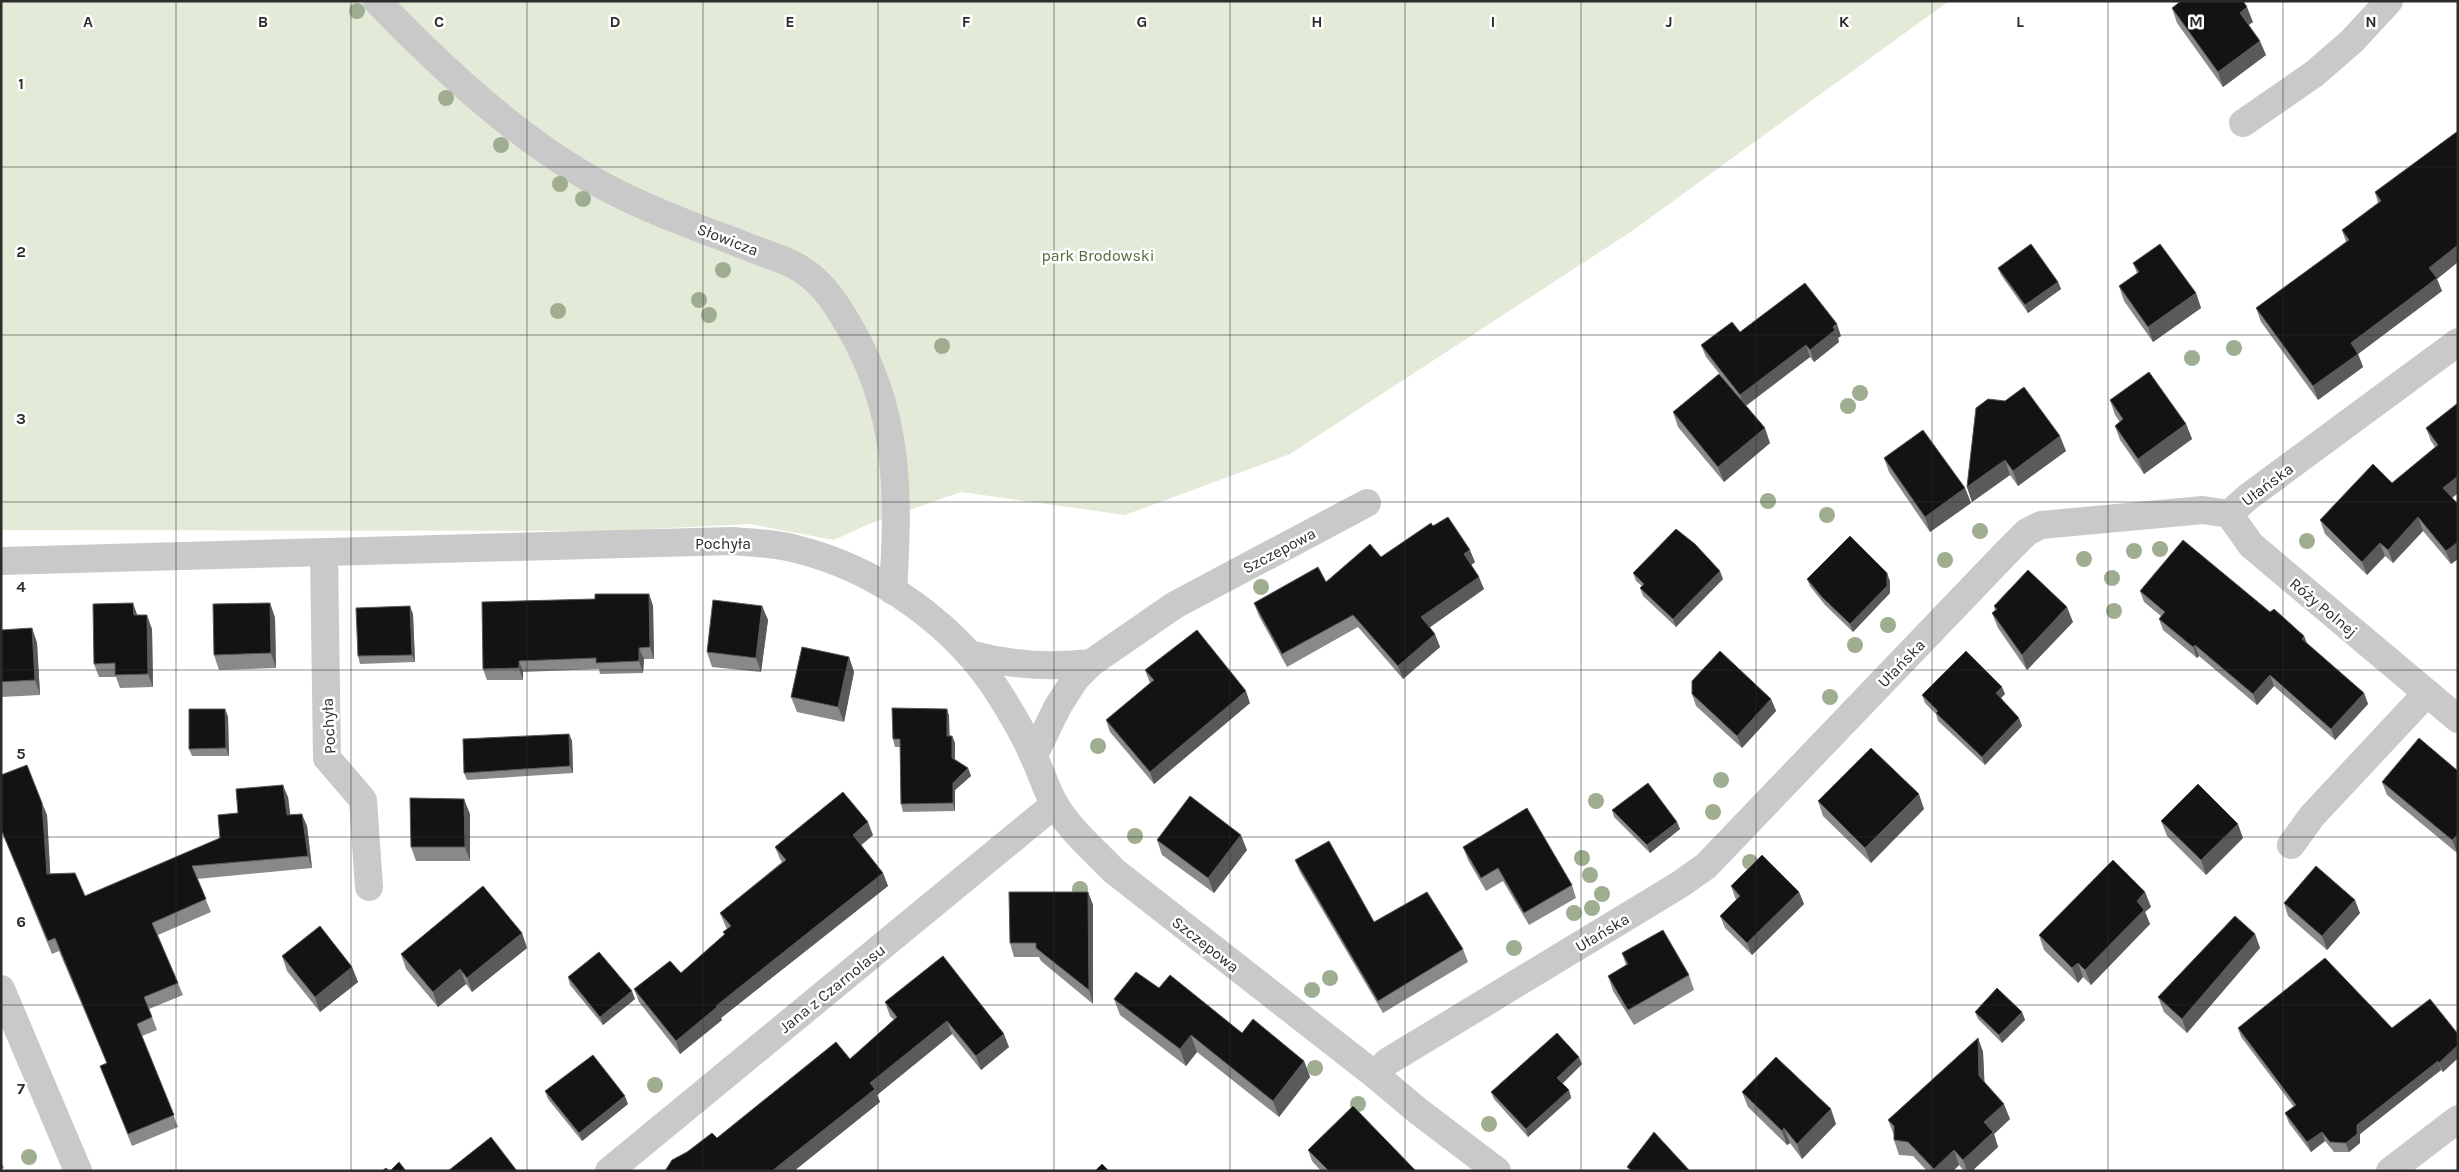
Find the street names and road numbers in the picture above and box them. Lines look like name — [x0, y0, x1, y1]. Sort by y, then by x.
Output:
street label: Słowicza — [695, 219, 761, 260]
street label: Ułańska — [2238, 459, 2297, 510]
street label: Szczepowa — [1240, 523, 1319, 578]
street label: Pochyła — [695, 534, 751, 553]
street label: Róży Polnej — [2286, 574, 2361, 641]
street label: Ułańska — [1874, 635, 1929, 691]
street label: Pochyła — [318, 697, 339, 755]
street label: Ułańska — [1572, 909, 1633, 956]
street label: Szczepowa — [1168, 912, 1243, 976]
street label: Jana z Czarnolasu — [776, 940, 889, 1037]

